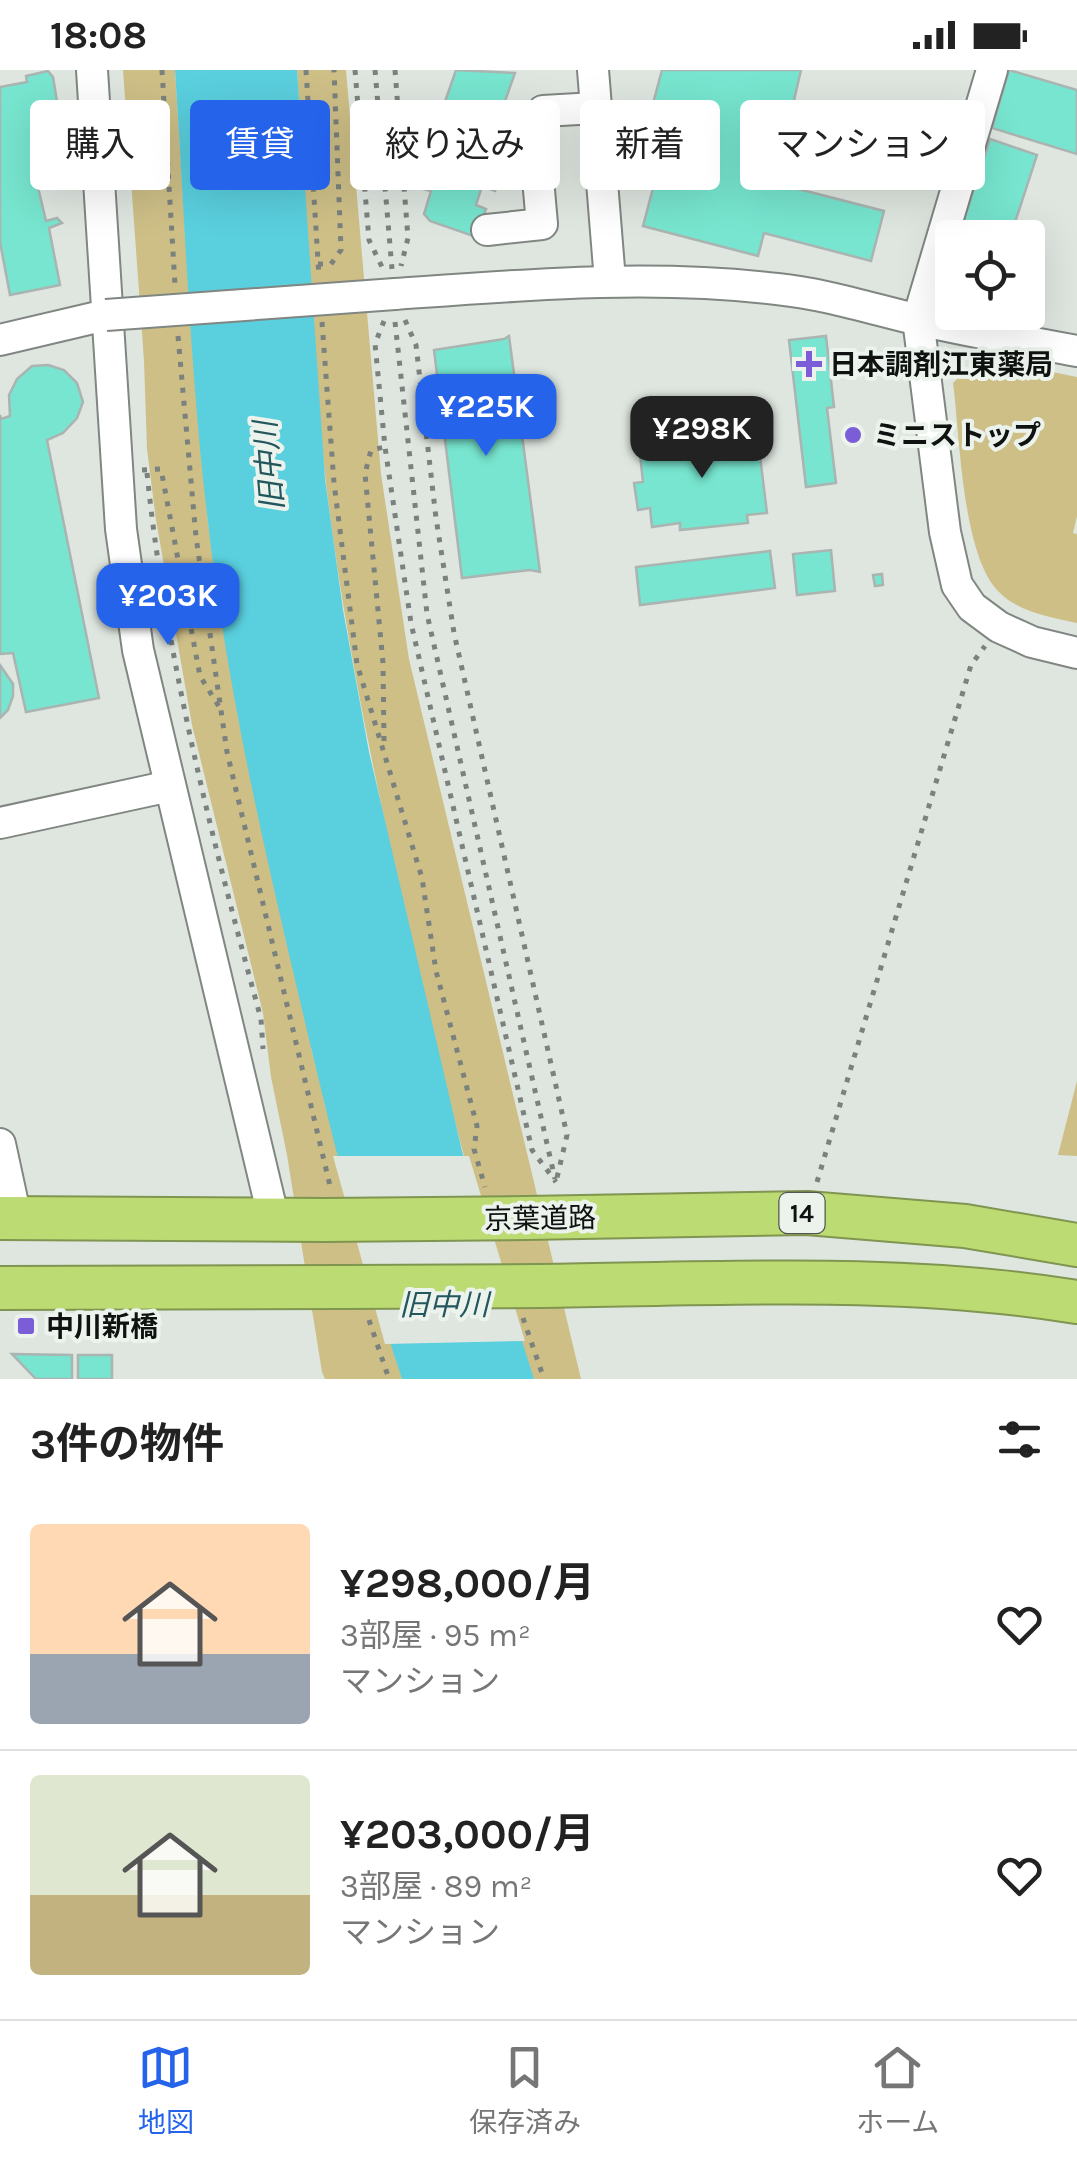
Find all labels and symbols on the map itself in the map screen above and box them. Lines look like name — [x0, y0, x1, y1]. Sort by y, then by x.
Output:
place label: 日本調剤江東薬局 — [829, 348, 1053, 381]
marker: 日本調剤江東薬局 — [798, 353, 820, 375]
pin: ¥225K — [416, 374, 556, 459]
pin: ¥298K — [632, 396, 772, 481]
water label: 旧中川 — [247, 417, 291, 512]
place label: ミニストップ — [873, 419, 1041, 452]
marker: ミニストップ — [842, 424, 864, 446]
pin: ¥203K — [98, 563, 238, 648]
road number: 14 — [780, 1193, 824, 1233]
street label: 京葉道路 — [484, 1201, 596, 1236]
water label: 旧中川 — [399, 1287, 492, 1323]
place label: 中川新橋 — [46, 1310, 158, 1343]
marker: 中川新橋 — [15, 1315, 37, 1337]

